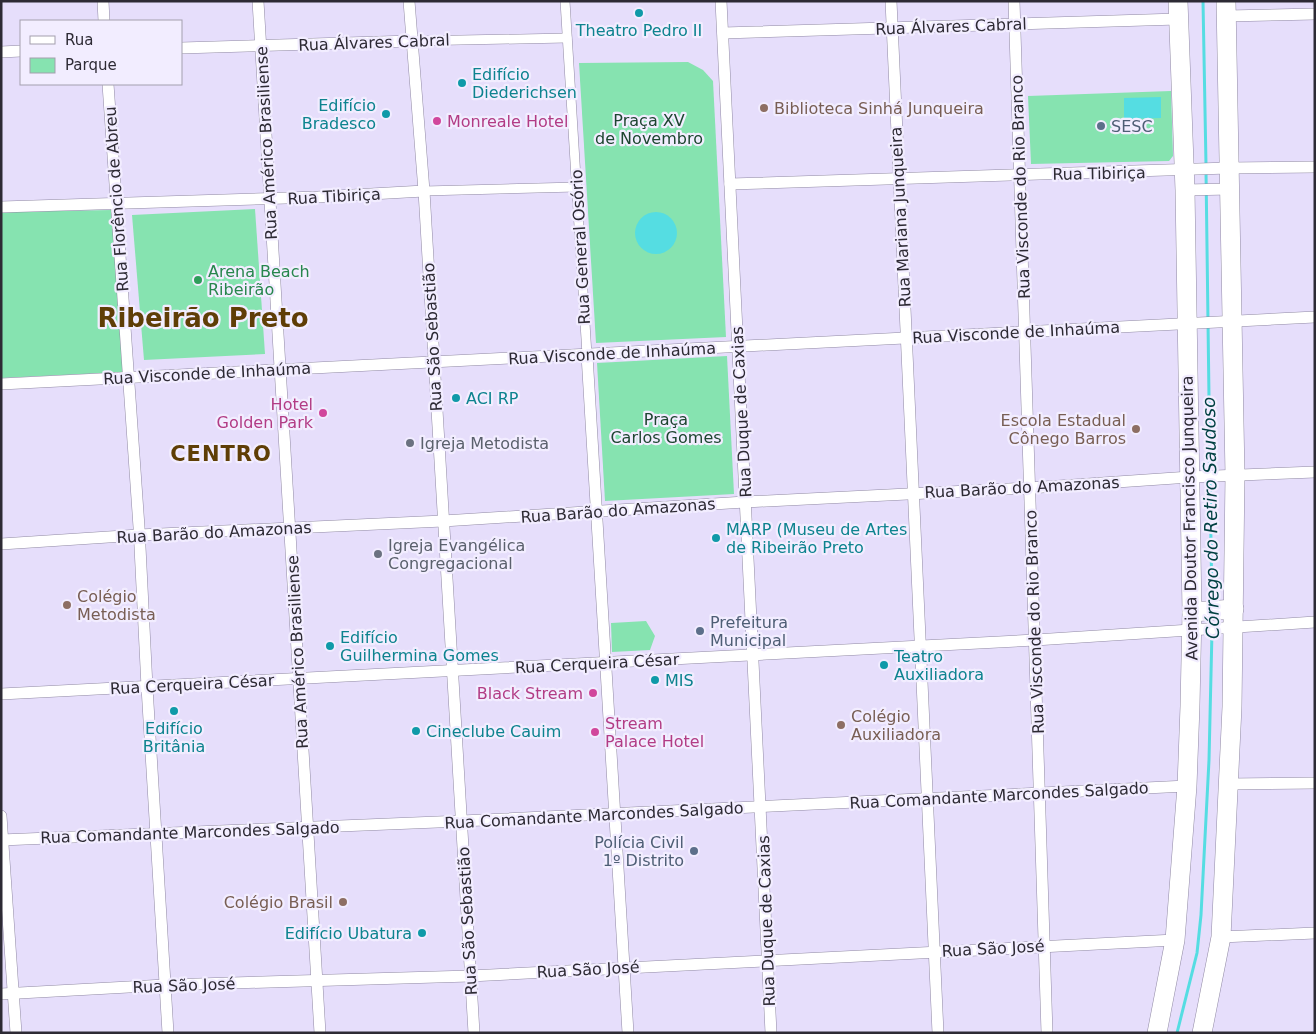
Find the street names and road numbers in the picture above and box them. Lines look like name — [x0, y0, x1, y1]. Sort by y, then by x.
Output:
street label: Rua Álvares Cabral — [875, 14, 1027, 39]
street label: Rua Álvares Cabral — [298, 30, 450, 55]
street label: Rua Américo Brasiliense — [252, 46, 281, 240]
street label: Rua Visconde do Rio Branco — [1007, 75, 1034, 299]
street label: Rua Florêncio de Abreu — [101, 106, 132, 292]
street label: Rua Mariana Junqueira — [886, 126, 915, 308]
street label: Rua Tibiriça — [1052, 163, 1146, 184]
street label: Rua General Osório — [567, 169, 594, 325]
street label: Rua Tibiriça — [287, 185, 381, 208]
street label: Rua São Sebastião — [419, 262, 446, 412]
street label: Rua Visconde de Inhaúma — [912, 318, 1120, 347]
street label: Rua Duque de Caxias — [728, 326, 755, 498]
street label: Rua Visconde de Inhaúma — [508, 339, 716, 368]
street label: Rua Visconde de Inhaúma — [103, 359, 311, 388]
street label: Avenida Doutor Francisco Junqueira — [1178, 375, 1201, 660]
street label: Rua Barão do Amazonas — [924, 473, 1120, 502]
street label: Rua Barão do Amazonas — [520, 494, 716, 527]
street label: Rua Visconde do Rio Branco — [1021, 510, 1048, 734]
street label: Rua Barão do Amazonas — [116, 518, 312, 547]
street label: Rua Américo Brasiliense — [283, 555, 312, 749]
street label: Rua Cerqueira César — [514, 650, 680, 677]
street label: Rua Cerqueira César — [109, 671, 275, 698]
street label: Rua Comandante Marcondes Salgado — [849, 778, 1149, 813]
street label: Rua Comandante Marcondes Salgado — [444, 798, 744, 833]
street label: Rua Comandante Marcondes Salgado — [40, 818, 340, 847]
street label: Rua Duque de Caxias — [754, 835, 779, 1007]
street label: Rua São Sebastião — [454, 846, 481, 996]
street label: Rua São José — [941, 936, 1045, 961]
street label: Rua São José — [536, 957, 640, 982]
street label: Rua São José — [132, 974, 236, 997]

